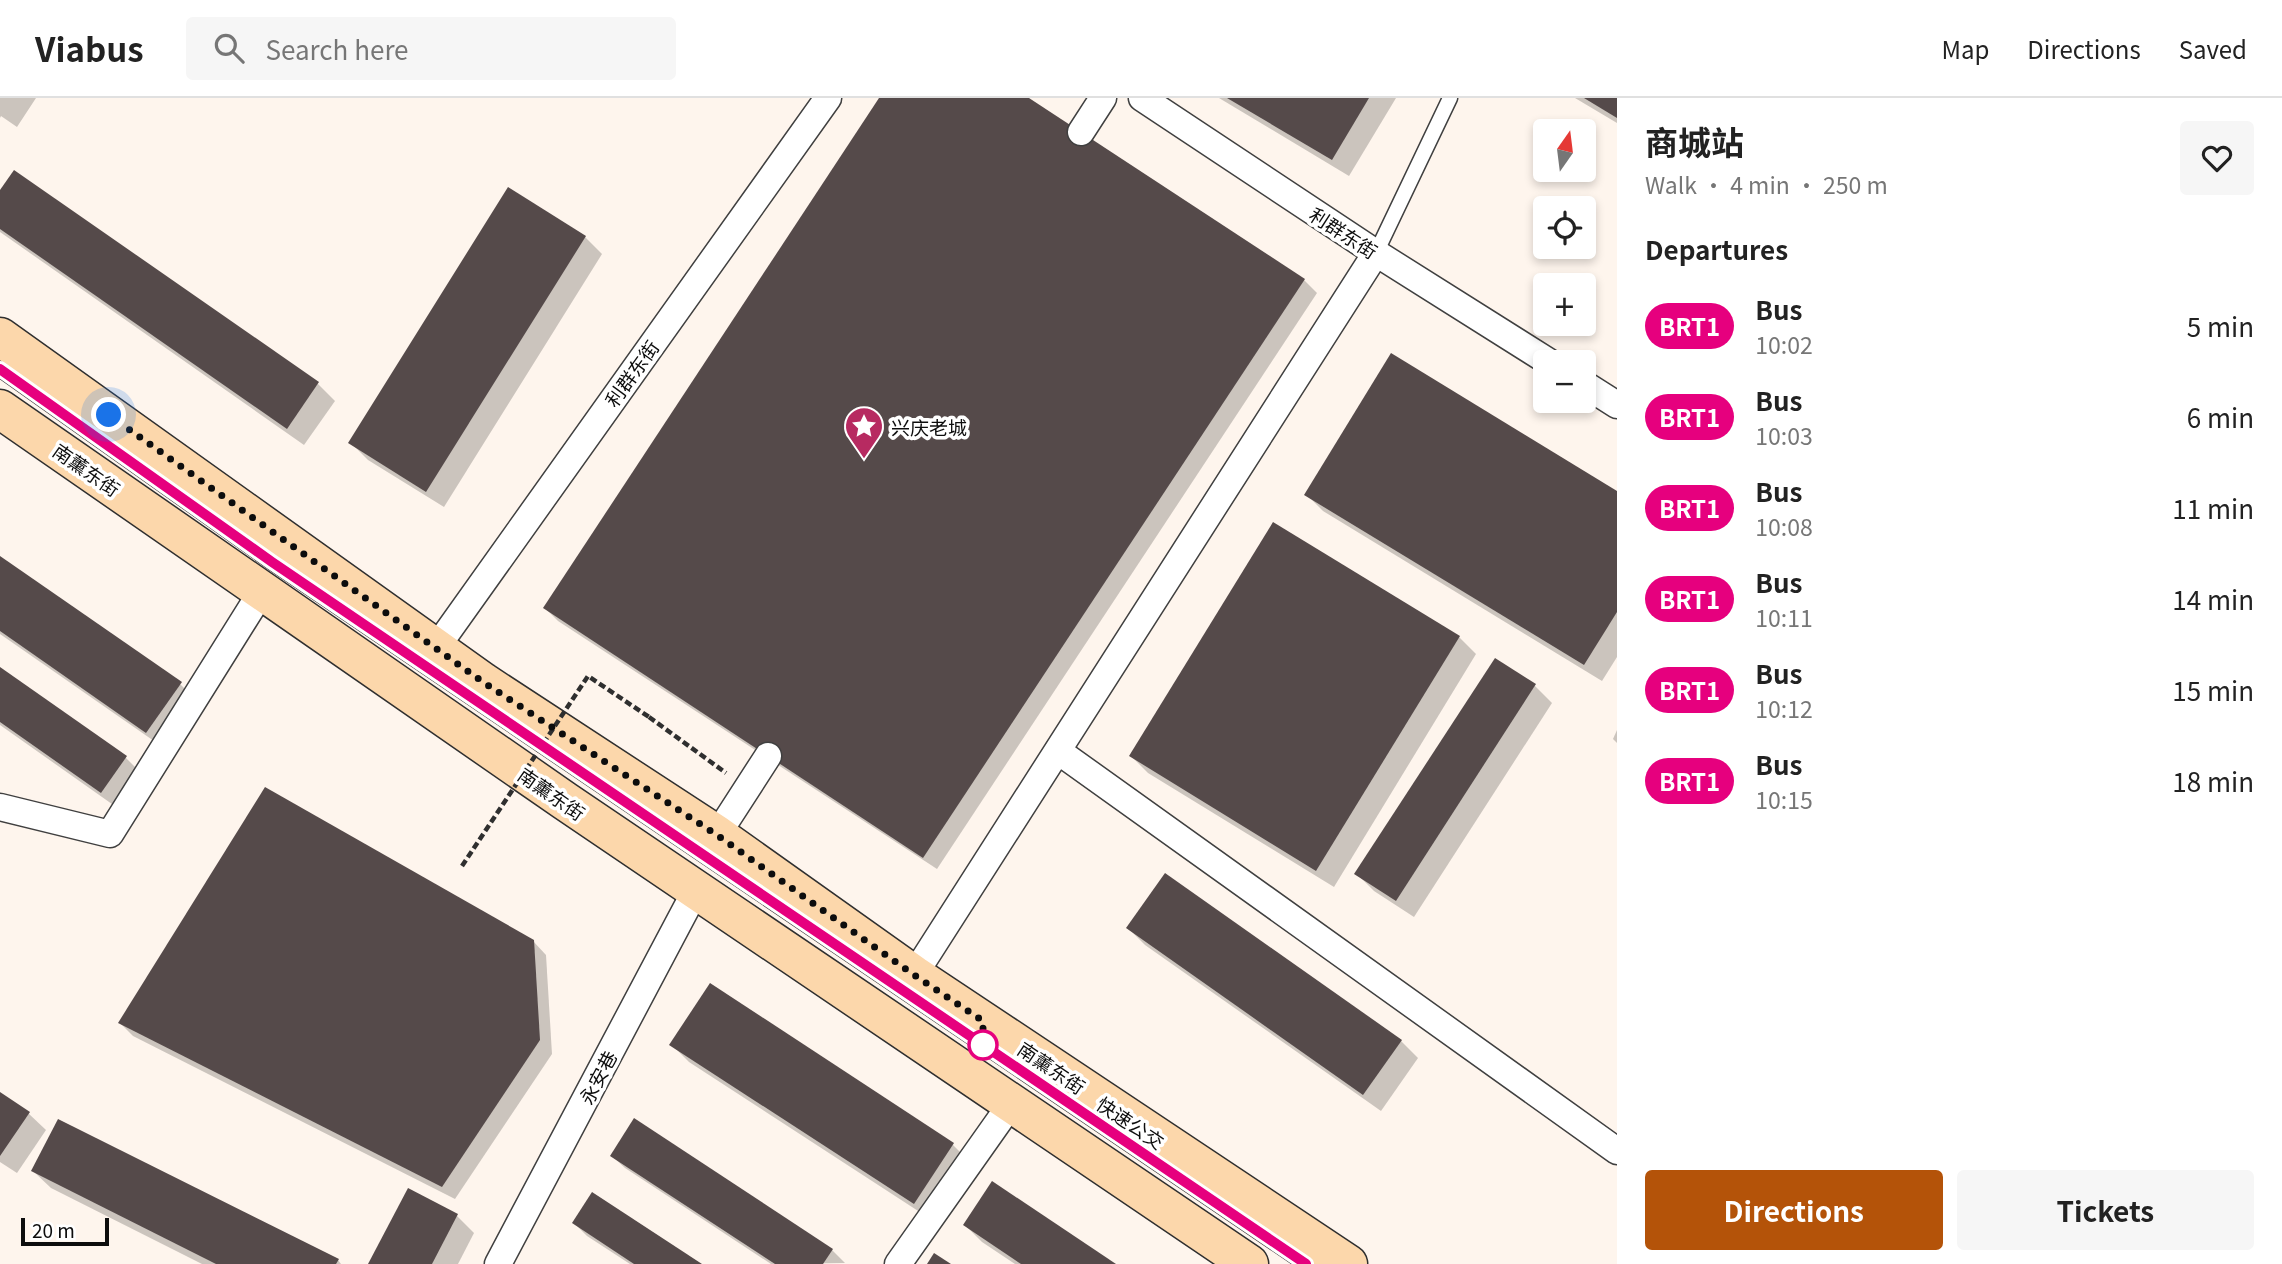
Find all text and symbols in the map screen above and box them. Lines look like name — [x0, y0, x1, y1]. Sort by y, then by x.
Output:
search box — [186, 17, 676, 80]
text: Viabus — [35, 24, 144, 72]
icon: search — [210, 29, 248, 67]
text: Search here — [266, 30, 409, 67]
text: Map — [1941, 31, 1989, 66]
text: Directions — [2027, 31, 2141, 66]
text: Saved — [2179, 31, 2247, 66]
text: 商城站 — [1645, 117, 1744, 165]
north arrow — [1533, 119, 1596, 182]
map controls — [1533, 119, 1596, 413]
button: heart — [2180, 121, 2254, 195]
text: Walk · 4 min · 250 m — [1645, 167, 1888, 201]
button: locate — [1533, 196, 1596, 259]
street label: 利群东街 — [1305, 200, 1383, 264]
text: Departures — [1645, 230, 1788, 267]
button: + — [1533, 273, 1596, 336]
text: Bus — [1755, 290, 1802, 327]
text: 5 min — [2187, 307, 2254, 344]
text: BRT1 — [1659, 308, 1720, 343]
text: 10:02 — [1755, 327, 1813, 361]
street label: 利群东街 — [598, 334, 664, 412]
button: − — [1533, 350, 1596, 413]
text: Bus — [1755, 381, 1802, 418]
your location — [91, 397, 126, 432]
text: 6 min — [2187, 398, 2254, 435]
text: BRT1 — [1659, 399, 1720, 434]
place icon: 兴庆老城 — [843, 405, 885, 460]
place label: 兴庆老城 — [891, 413, 967, 440]
text: 10:03 — [1755, 418, 1813, 452]
street label: 南薰东街 — [48, 436, 126, 502]
text: Bus — [1755, 472, 1802, 509]
text: 11 min — [2172, 489, 2254, 526]
text: BRT1 — [1659, 490, 1720, 525]
text: 10:08 — [1755, 509, 1813, 543]
text: Bus — [1755, 563, 1802, 600]
text: 14 min — [2172, 580, 2254, 617]
text: BRT1 — [1659, 581, 1720, 616]
text: 10:11 — [1755, 600, 1813, 634]
text: Bus — [1755, 654, 1802, 691]
text: 15 min — [2172, 671, 2254, 708]
text: BRT1 — [1659, 672, 1720, 707]
text: 10:12 — [1755, 691, 1813, 725]
text: Bus — [1755, 745, 1802, 782]
street label: 南薰东街 — [513, 760, 591, 826]
text: 18 min — [2172, 762, 2254, 799]
text: BRT1 — [1659, 763, 1720, 798]
text: 10:15 — [1755, 782, 1813, 816]
unlabelled marker — [968, 1030, 998, 1060]
street label: 南薰东街 — [1013, 1035, 1091, 1099]
street label: 永安巷 — [572, 1045, 622, 1109]
street label: 快速公交 — [1092, 1090, 1170, 1154]
button: Directions — [1645, 1170, 1943, 1250]
button: Tickets — [1957, 1170, 2254, 1250]
scale bar — [21, 1215, 108, 1247]
text: 20 m — [32, 1216, 75, 1243]

